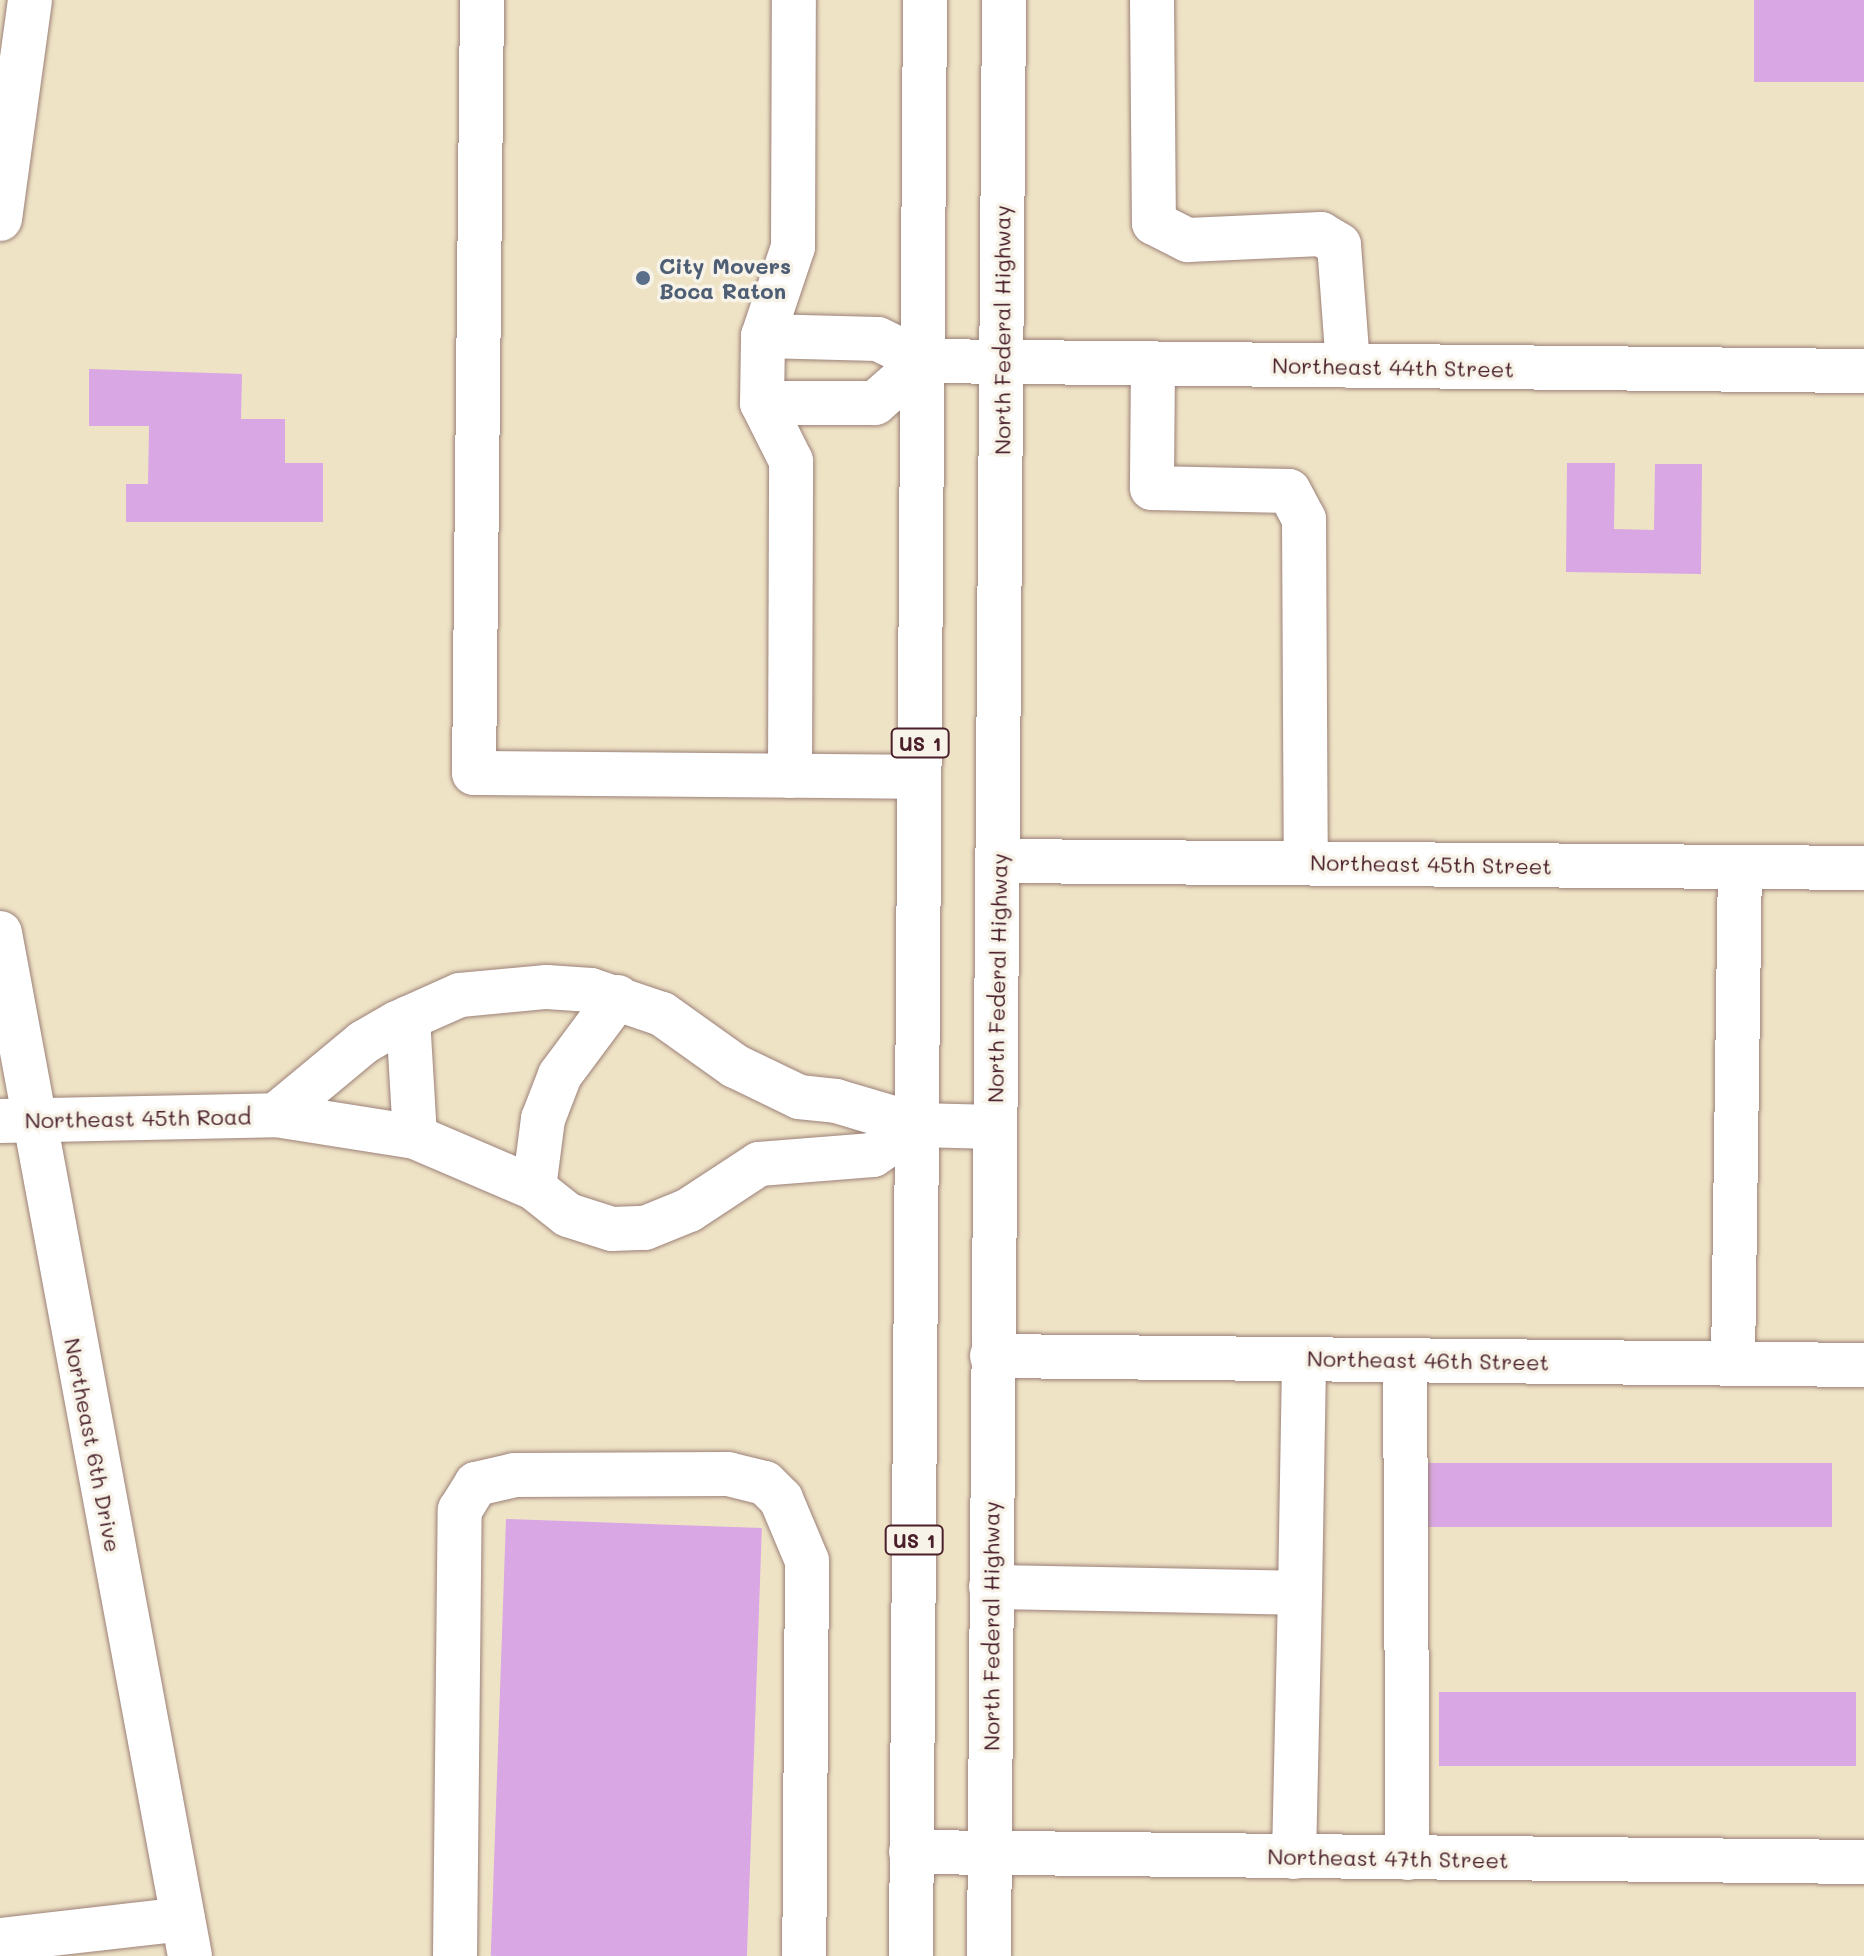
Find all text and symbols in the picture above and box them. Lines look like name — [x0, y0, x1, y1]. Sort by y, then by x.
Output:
street label: North Federal Highway — [989, 205, 1015, 455]
place label: City Movers Boca Raton — [659, 252, 791, 304]
marker: City Movers Boca Raton — [634, 269, 652, 287]
street label: Northeast 44th Street — [1272, 352, 1514, 382]
road number: US 1 — [890, 727, 950, 759]
street label: Northeast 45th Street — [1310, 849, 1552, 879]
street label: North Federal Highway — [982, 853, 1012, 1103]
street label: Northeast 45th Road — [24, 1103, 252, 1133]
street label: Northeast 6th Drive — [59, 1336, 127, 1554]
street label: Northeast 46th Street — [1307, 1345, 1549, 1375]
street label: North Federal Highway — [978, 1501, 1004, 1751]
road number: US 1 — [884, 1524, 944, 1556]
street label: Northeast 47th Street — [1267, 1843, 1509, 1873]

